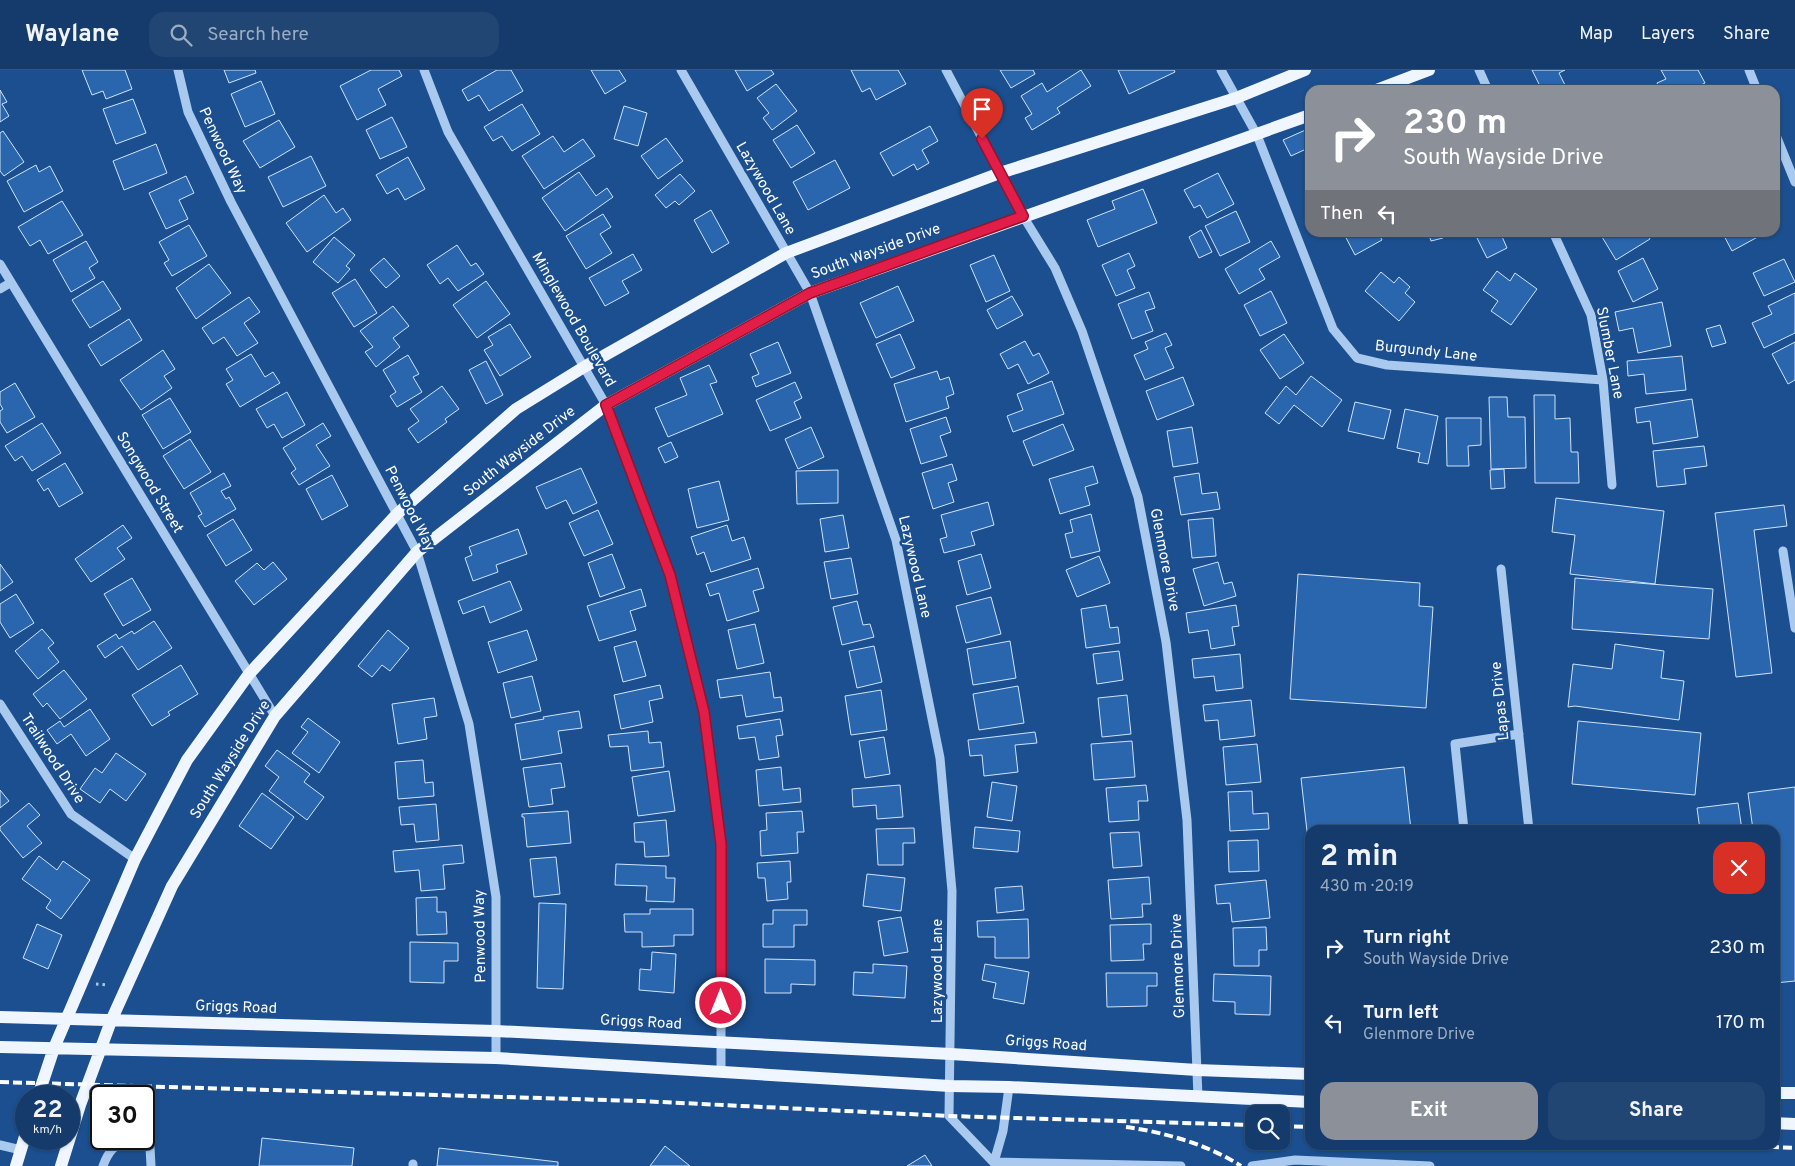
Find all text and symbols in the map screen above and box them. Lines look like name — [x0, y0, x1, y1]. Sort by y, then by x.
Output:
search box — [149, 12, 499, 57]
text: Waylane — [25, 20, 119, 50]
icon: search — [167, 21, 195, 49]
text: Search here — [207, 23, 309, 47]
text: Map — [1579, 23, 1613, 46]
text: Layers — [1641, 23, 1695, 46]
text: Share — [1723, 23, 1770, 46]
pin — [961, 88, 1003, 139]
icon: arrive — [968, 95, 996, 123]
text: 230 m — [1403, 102, 1507, 146]
street label: Penwood Way — [194, 105, 250, 197]
icon: right — [1320, 105, 1385, 170]
street label: Lazywood Lane — [731, 139, 799, 239]
text: South Wayside Drive — [1403, 145, 1604, 172]
icon: left — [1373, 200, 1401, 228]
text: Then — [1320, 202, 1363, 226]
street label: South Wayside Drive — [809, 220, 943, 284]
street label: Minglewood Boulevard — [527, 249, 619, 391]
street label: Slumber Lane — [1591, 305, 1627, 401]
street label: Burgundy Lane — [1374, 337, 1478, 367]
street label: South Wayside Drive — [460, 402, 580, 502]
street label: Songwood Street — [111, 429, 187, 537]
street label: Penwood Way — [379, 463, 439, 555]
street label: Glenmore Drive — [1145, 507, 1183, 613]
street label: Lazywood Lane — [893, 514, 935, 620]
street label: Lapas Drive — [1487, 661, 1515, 741]
street label: South Wayside Drive — [187, 697, 275, 823]
street label: Trailwood Drive — [16, 710, 88, 808]
text: 2 min — [1320, 839, 1398, 876]
button: close — [1713, 842, 1765, 894]
text: 430 m · 20:19 — [1320, 877, 1414, 897]
street label: Penwood Way — [471, 889, 491, 983]
street label: Glenmore Drive — [1168, 913, 1190, 1019]
street label: Lazywood Lane — [929, 919, 948, 1023]
text: Turn right — [1363, 926, 1451, 950]
icon: right — [1320, 934, 1348, 962]
text: 230 m — [1709, 936, 1765, 960]
text: South Wayside Drive — [1363, 950, 1509, 970]
position arrow — [694, 976, 746, 1028]
street label: Griggs Road — [195, 997, 277, 1019]
text: Turn left — [1363, 1001, 1439, 1025]
icon: left — [1320, 1009, 1348, 1037]
street label: Griggs Road — [600, 1011, 682, 1035]
text: 170 m — [1716, 1011, 1765, 1035]
text: Glenmore Drive — [1363, 1025, 1475, 1045]
street label: Griggs Road — [1004, 1032, 1088, 1056]
button: Exit — [1320, 1082, 1538, 1140]
button: Share — [1548, 1082, 1765, 1140]
speed limit sign: 30 — [90, 1085, 155, 1150]
text: 22 — [32, 1095, 63, 1127]
map controls — [1245, 1105, 1290, 1150]
button: search — [1245, 1105, 1290, 1150]
text: km/h — [33, 1122, 62, 1138]

